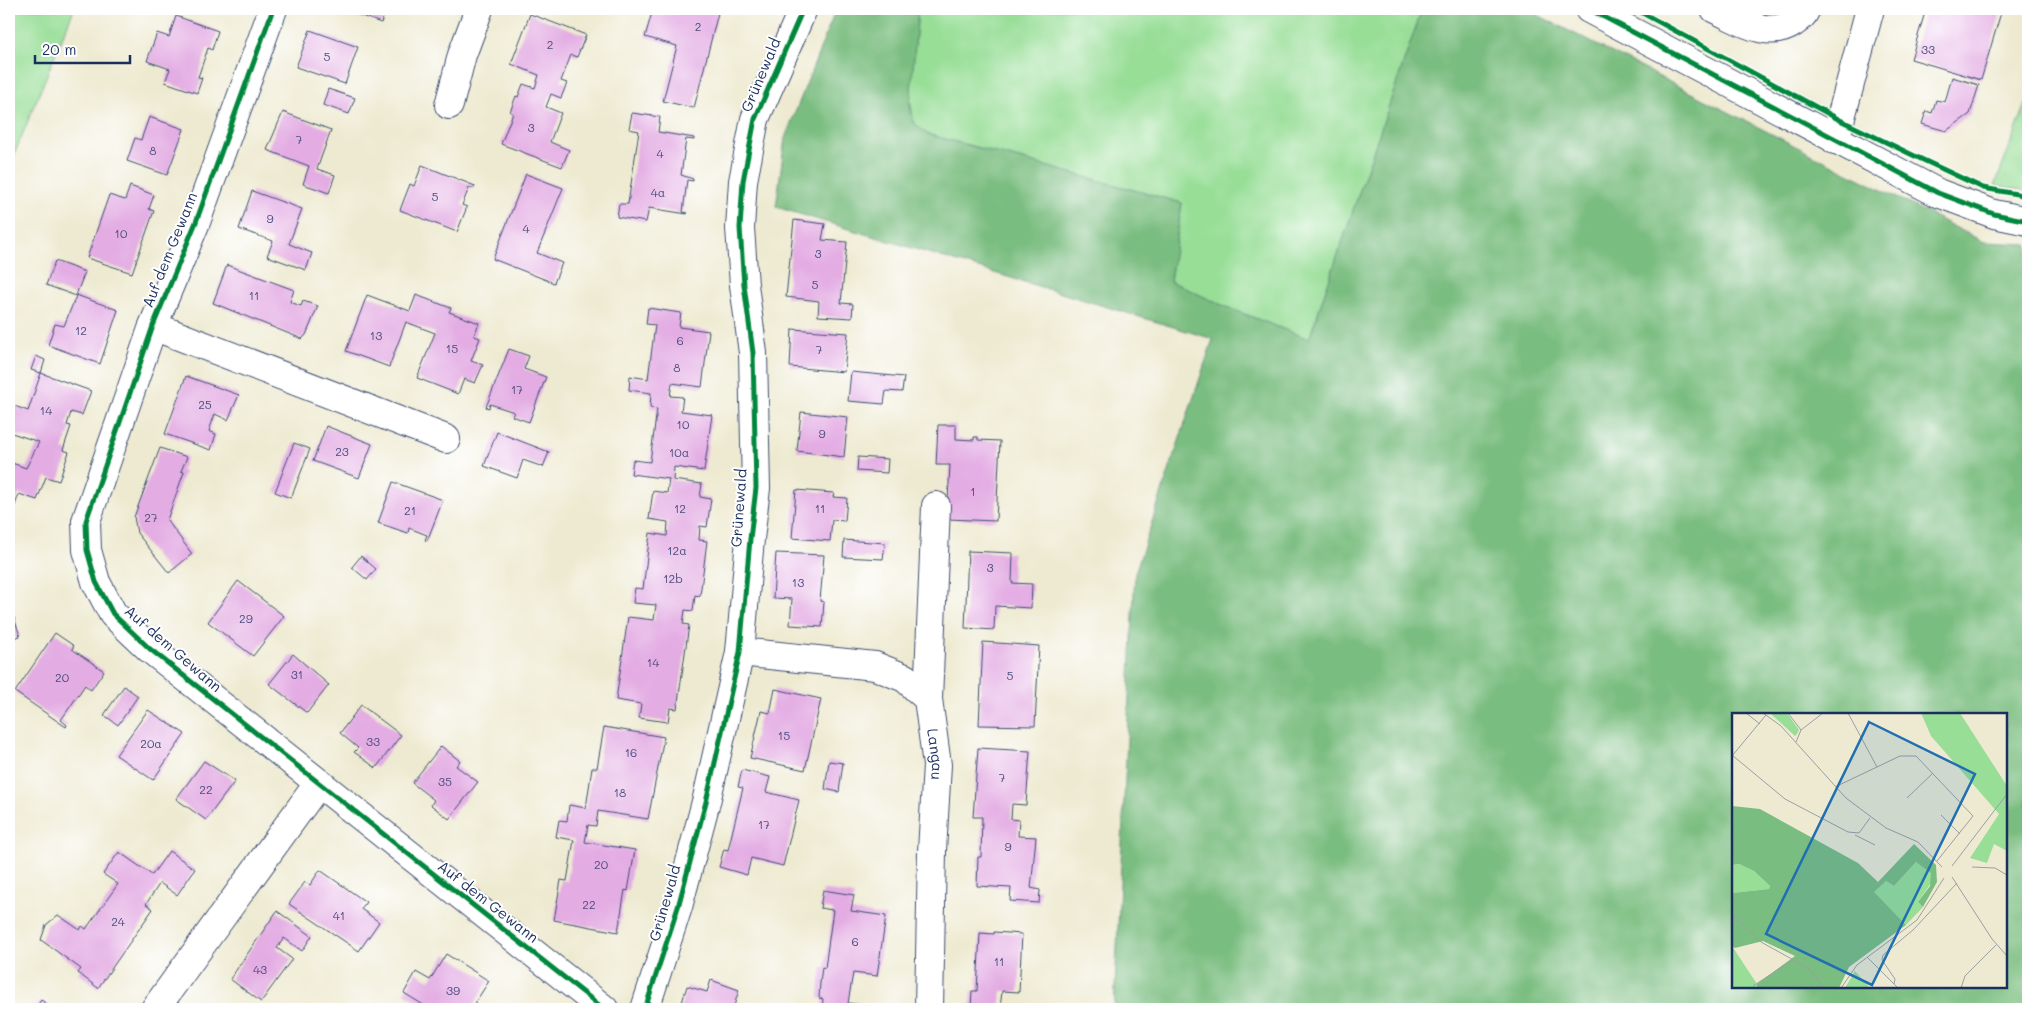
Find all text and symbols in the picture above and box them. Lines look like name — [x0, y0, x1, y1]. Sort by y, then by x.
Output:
house number: 2 — [695, 18, 701, 34]
scale bar — [35, 32, 130, 64]
street label: Grünewald — [735, 34, 785, 115]
house number: 2 — [547, 36, 553, 52]
text: 20 m — [42, 39, 76, 59]
house number: 33 — [1921, 41, 1935, 57]
house number: 5 — [324, 48, 331, 64]
house number: 3 — [527, 119, 535, 135]
house number: 7 — [296, 131, 303, 147]
house number: 8 — [149, 142, 157, 158]
house number: 4 — [656, 145, 664, 161]
house number: 4a — [651, 184, 665, 200]
house number: 5 — [432, 188, 439, 204]
street label: Auf dem Gewann — [137, 189, 201, 310]
house number: 9 — [266, 210, 274, 226]
house number: 4 — [522, 220, 530, 236]
house number: 10 — [115, 225, 128, 241]
house number: 3 — [814, 245, 822, 261]
house number: 5 — [812, 276, 819, 292]
house number: 11 — [249, 287, 259, 303]
house number: 12 — [75, 322, 87, 338]
house number: 13 — [370, 327, 382, 343]
house number: 6 — [676, 332, 684, 348]
house number: 15 — [446, 340, 458, 356]
house number: 7 — [816, 341, 823, 357]
house number: 8 — [673, 359, 681, 375]
house number: 17 — [511, 381, 523, 397]
house number: 25 — [198, 396, 212, 412]
house number: 14 — [40, 402, 52, 418]
house number: 10 — [677, 416, 690, 432]
house number: 9 — [818, 425, 826, 441]
house number: 23 — [335, 443, 349, 459]
house number: 10a — [669, 444, 689, 460]
street label: Grünewald — [725, 468, 751, 548]
house number: 1 — [970, 483, 976, 499]
house number: 12 — [674, 500, 686, 516]
house number: 11 — [815, 500, 825, 516]
house number: 21 — [404, 502, 416, 518]
house number: 27 — [144, 509, 158, 525]
house number: 12a — [667, 542, 687, 558]
house number: 3 — [986, 559, 994, 575]
house number: 12b — [663, 570, 683, 586]
house number: 13 — [792, 574, 804, 590]
street label: Auf dem Gewann — [121, 600, 227, 696]
house number: 29 — [239, 610, 253, 626]
house number: 14 — [647, 654, 659, 670]
house number: 31 — [291, 666, 303, 682]
house number: 5 — [1007, 667, 1014, 683]
house number: 20 — [55, 669, 70, 685]
inset map — [1732, 713, 2007, 988]
house number: 15 — [778, 727, 790, 743]
street label: Langau — [923, 727, 948, 781]
house number: 33 — [366, 733, 380, 749]
house number: 20a — [140, 735, 162, 751]
house number: 16 — [625, 744, 637, 760]
house number: 7 — [999, 769, 1006, 785]
house number: 35 — [438, 773, 452, 789]
house number: 22 — [199, 781, 213, 797]
house number: 18 — [614, 784, 626, 800]
house number: 17 — [758, 816, 770, 832]
house number: 9 — [1004, 838, 1012, 854]
street label: Auf dem Gewann — [434, 856, 543, 947]
house number: 20 — [594, 856, 609, 872]
street label: Grünewald — [644, 862, 685, 943]
house number: 22 — [582, 896, 596, 912]
house number: 41 — [333, 907, 345, 923]
house number: 24 — [111, 913, 125, 929]
house number: 6 — [851, 933, 859, 949]
house number: 11 — [994, 953, 1004, 969]
house number: 43 — [253, 961, 267, 977]
house number: 39 — [446, 982, 460, 998]

